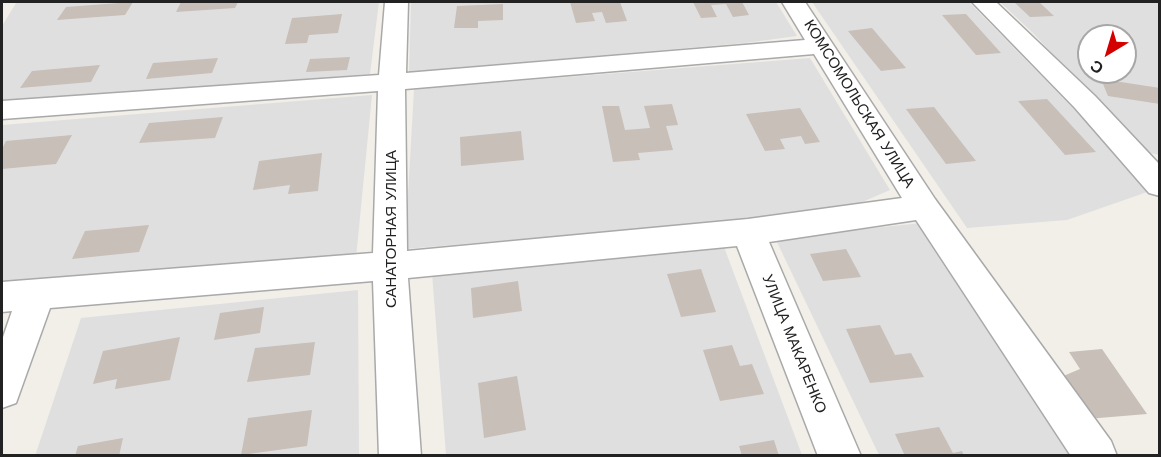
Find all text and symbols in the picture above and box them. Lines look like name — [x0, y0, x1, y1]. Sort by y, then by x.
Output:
street label: КОМСОМОЛЬСКАЯ УЛИЦА — [800, 17, 918, 191]
north arrow — [1077, 24, 1137, 84]
text: С — [1086, 56, 1107, 78]
street label: САНАТОРНАЯ УЛИЦА — [383, 150, 401, 308]
street label: УЛИЦА МАКАРЕНКО — [758, 272, 830, 416]

